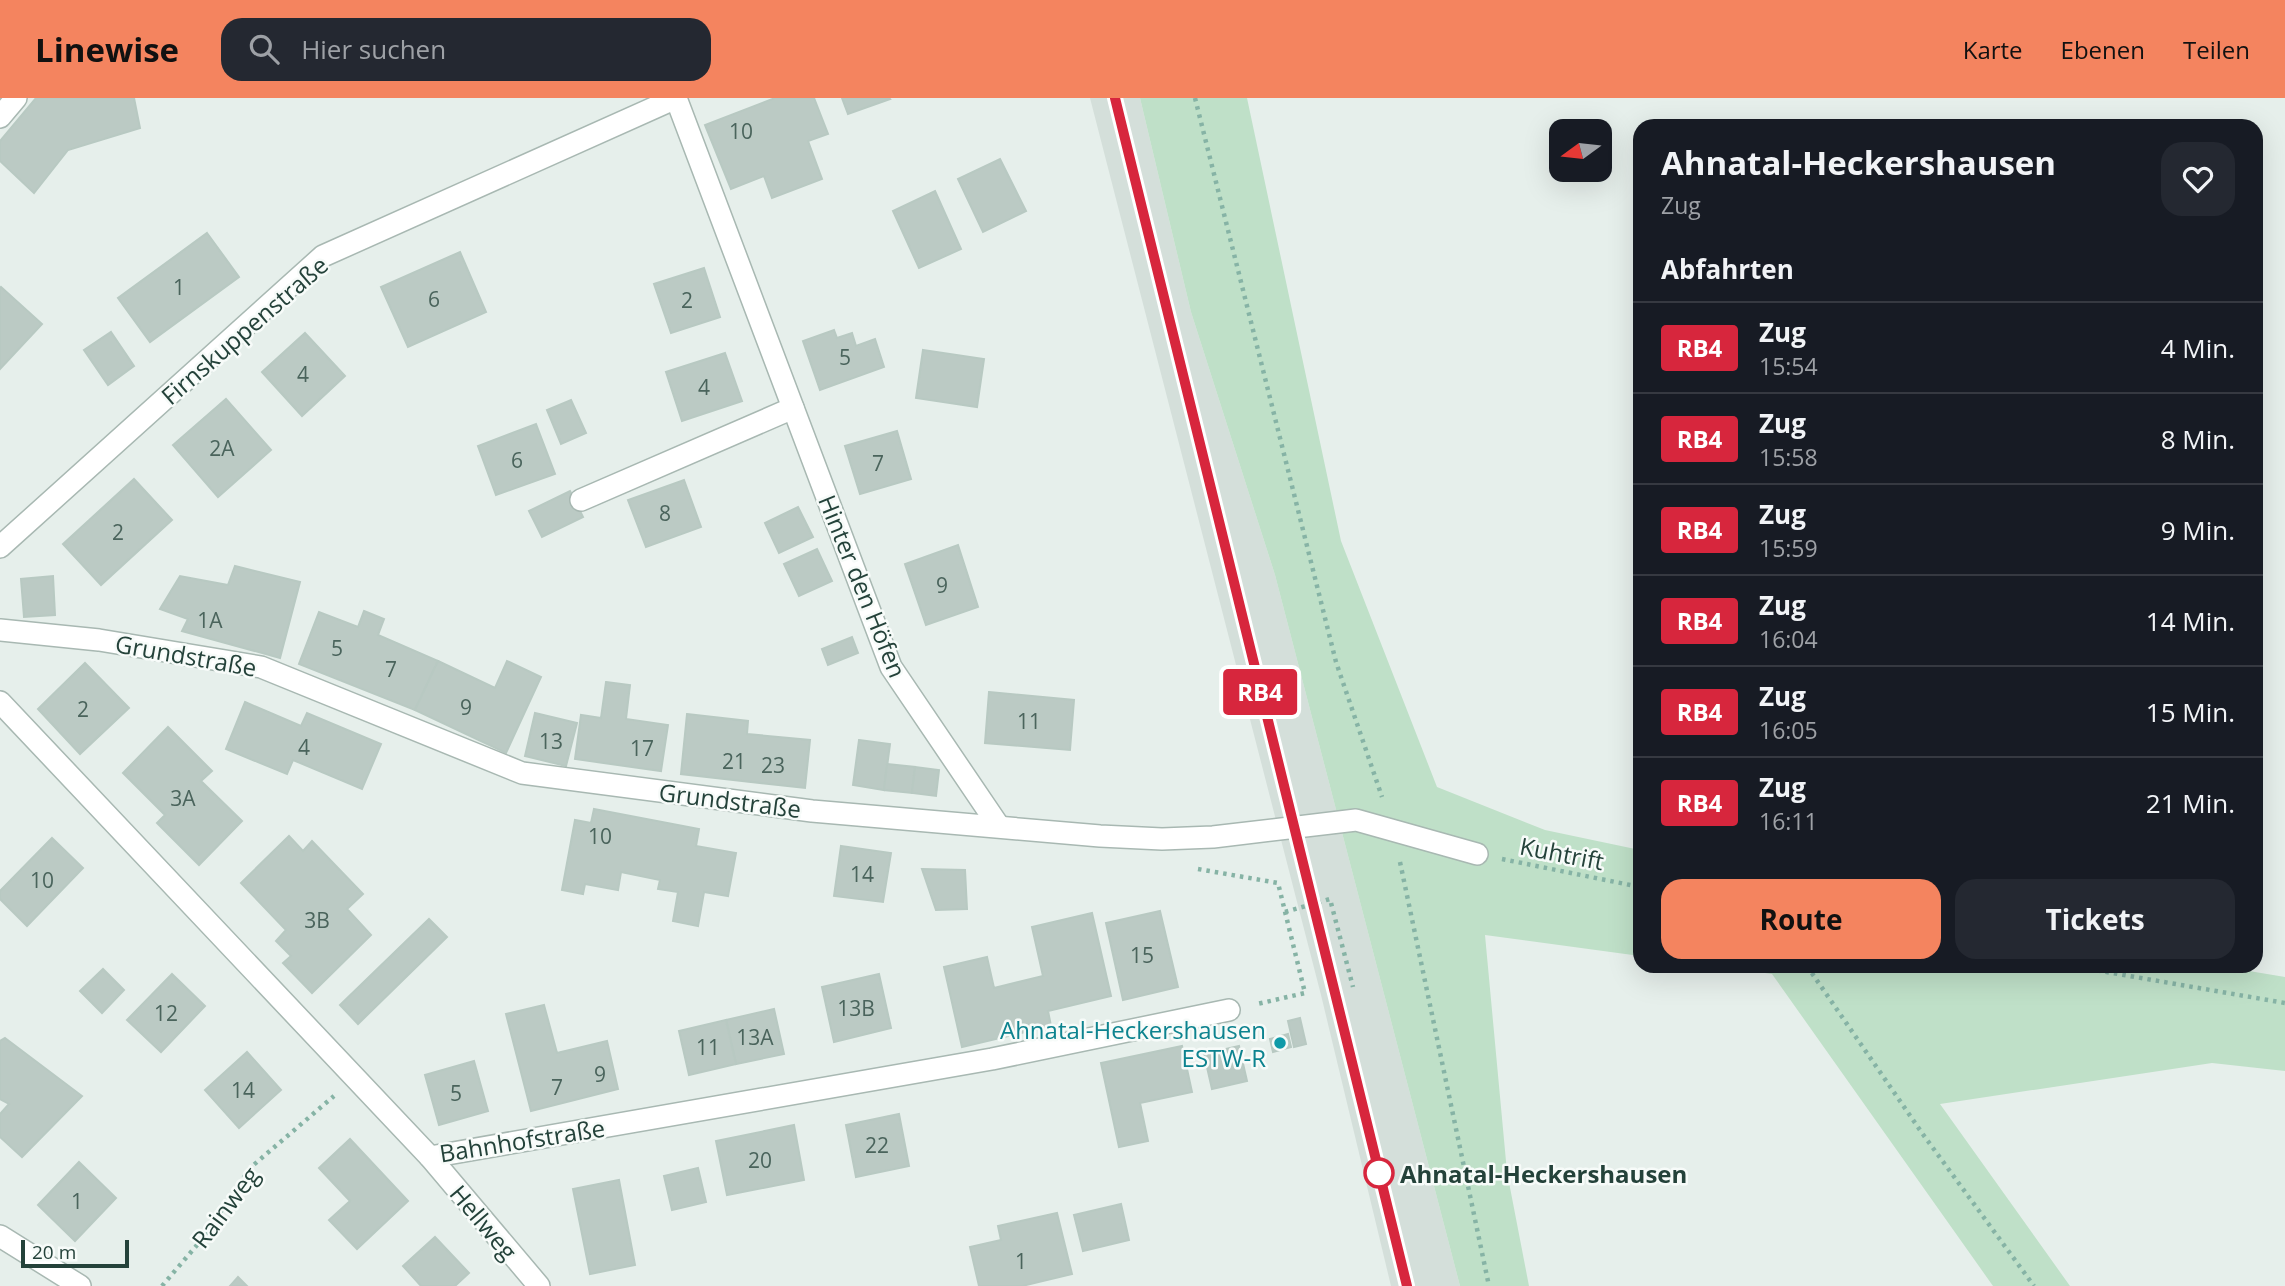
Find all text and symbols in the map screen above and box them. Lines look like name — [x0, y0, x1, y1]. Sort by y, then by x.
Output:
search box — [221, 18, 711, 81]
text: Linewise — [35, 27, 179, 72]
icon: search — [245, 30, 283, 68]
text: Hier suchen — [301, 31, 446, 67]
text: Karte — [1963, 33, 2023, 66]
text: Ebenen — [2061, 33, 2145, 66]
text: Teilen — [2183, 33, 2250, 66]
house number: 10 — [729, 117, 753, 145]
north arrow — [1549, 119, 1612, 182]
map controls — [1549, 119, 1612, 182]
text: Ahnatal-Heckershausen — [1661, 140, 2056, 185]
button: heart — [2161, 142, 2235, 216]
text: Zug — [1661, 189, 1701, 221]
street label: Firnskuppenstraße — [154, 248, 334, 412]
text: Abfahrten — [1661, 251, 1794, 287]
house number: 1 — [173, 273, 185, 301]
house number: 6 — [428, 285, 440, 313]
house number: 2 — [681, 286, 693, 314]
text: Zug — [1759, 314, 1806, 350]
text: 4 Min. — [2161, 330, 2235, 366]
text: RB4 — [1677, 331, 1722, 364]
house number: 5 — [839, 343, 851, 371]
text: 15:54 — [1759, 350, 1818, 382]
house number: 4 — [297, 360, 309, 388]
house number: 4 — [698, 373, 710, 401]
text: Zug — [1759, 405, 1806, 441]
text: 8 Min. — [2161, 421, 2235, 457]
text: RB4 — [1677, 422, 1722, 455]
house number: 2A — [209, 434, 235, 462]
text: 15:58 — [1759, 441, 1818, 473]
house number: 6 — [511, 446, 523, 474]
house number: 7 — [872, 449, 884, 477]
street label: Hinter den Höfen — [811, 490, 915, 682]
text: Zug — [1759, 496, 1806, 532]
house number: 8 — [659, 499, 671, 527]
text: 9 Min. — [2161, 512, 2235, 548]
text: RB4 — [1677, 513, 1722, 546]
house number: 2 — [112, 518, 124, 546]
text: 15:59 — [1759, 532, 1818, 564]
house number: 9 — [936, 571, 948, 599]
text: Zug — [1759, 587, 1806, 623]
text: 14 Min. — [2146, 603, 2235, 639]
text: RB4 — [1677, 604, 1722, 637]
house number: 1A — [197, 606, 223, 634]
text: 16:04 — [1759, 623, 1818, 655]
street label: Grundstraße — [113, 626, 259, 684]
house number: 5 — [331, 634, 343, 662]
house number: 7 — [385, 655, 397, 683]
line badge: RB4 — [1220, 669, 1300, 715]
text: RB4 — [1237, 675, 1283, 708]
text: Zug — [1759, 678, 1806, 714]
house number: 9 — [460, 693, 472, 721]
text: 15 Min. — [2146, 694, 2235, 730]
house number: 2 — [77, 695, 89, 723]
text: RB4 — [1677, 695, 1722, 728]
house number: 11 — [1017, 707, 1041, 735]
text: 16:05 — [1759, 714, 1818, 746]
house number: 13 — [539, 727, 563, 755]
house number: 4 — [298, 733, 310, 761]
house number: 17 — [630, 734, 654, 762]
house number: 21 — [722, 747, 746, 775]
house number: 23 — [761, 751, 785, 779]
text: Zug — [1759, 769, 1806, 805]
street label: Grundstraße — [657, 775, 803, 825]
house number: 3A — [170, 784, 196, 812]
text: 21 Min. — [2146, 785, 2235, 821]
text: RB4 — [1677, 786, 1722, 819]
text: 16:11 — [1759, 805, 1818, 837]
house number: 10 — [588, 822, 612, 850]
street label: Kuhtrift — [1517, 829, 1607, 877]
house number: 14 — [850, 860, 874, 888]
house number: 10 — [30, 866, 54, 894]
button: Route — [1661, 879, 1941, 959]
button: Tickets — [1955, 879, 2235, 959]
house number: 3B — [304, 906, 330, 934]
house number: 15 — [1130, 941, 1154, 969]
house number: 13B — [837, 994, 875, 1022]
house number: 12 — [154, 999, 178, 1027]
place label: Ahnatal-Heckershausen ESTW-R — [1000, 1013, 1266, 1074]
house number: 13A — [736, 1023, 774, 1051]
house number: 11 — [696, 1033, 720, 1061]
marker: Ahnatal-Heckershausen ESTW-R — [1272, 1035, 1288, 1051]
house number: 9 — [594, 1060, 606, 1088]
house number: 7 — [551, 1073, 563, 1101]
house number: 14 — [231, 1076, 255, 1104]
house number: 5 — [450, 1079, 462, 1107]
street label: Bahnhofstraße — [437, 1111, 607, 1169]
house number: 22 — [865, 1131, 889, 1159]
house number: 20 — [748, 1146, 772, 1174]
place label: Ahnatal-Heckershausen — [1400, 1157, 1687, 1190]
marker: Ahnatal-Heckershausen — [1364, 1158, 1394, 1188]
street label: Rainweg — [184, 1160, 266, 1254]
street label: Hellweg — [443, 1178, 525, 1266]
house number: 1 — [71, 1187, 83, 1215]
scale bar — [21, 1237, 130, 1269]
text: 20 m — [32, 1239, 76, 1265]
house number: 1 — [1015, 1247, 1027, 1275]

